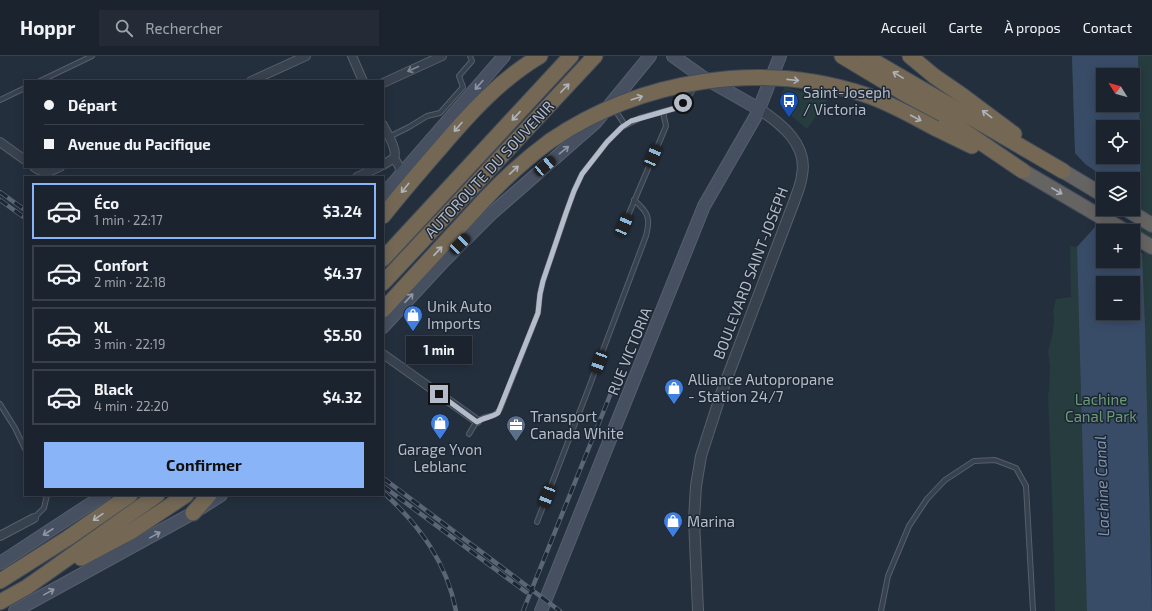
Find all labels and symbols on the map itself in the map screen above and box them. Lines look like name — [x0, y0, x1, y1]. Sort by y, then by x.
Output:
one-way arrow — [407, 66, 419, 73]
north arrow — [1096, 68, 1140, 112]
one-way arrow — [892, 71, 904, 79]
one-way arrow — [786, 76, 799, 83]
one-way arrow — [474, 80, 483, 90]
one-way arrow — [560, 83, 569, 93]
place label: Saint-Joseph / Victoria — [803, 83, 891, 118]
bus stop icon: Saint-Joseph / Victoria — [778, 90, 800, 118]
one-way arrow — [631, 93, 643, 101]
route start — [674, 94, 692, 112]
street label: AUTOROUTE DU SOUVENIR — [421, 97, 557, 241]
one-way arrow — [982, 109, 993, 118]
one-way arrow — [511, 111, 520, 121]
one-way arrow — [910, 114, 922, 122]
one-way arrow — [453, 122, 462, 132]
car — [643, 143, 663, 169]
one-way arrow — [558, 146, 569, 154]
car — [532, 154, 558, 178]
one-way arrow — [509, 166, 519, 175]
one-way arrow — [401, 183, 410, 193]
street label: BOULEVARD SAINT-JOSEPH — [709, 184, 791, 362]
one-way arrow — [1051, 187, 1063, 195]
car — [614, 212, 634, 238]
car — [447, 231, 473, 257]
one-way arrow — [433, 246, 442, 256]
one-way arrow — [405, 293, 414, 303]
place label: Unik Auto Imports — [427, 297, 492, 332]
shop icon: Unik Auto Imports — [402, 304, 424, 332]
street label: RUE VICTORIA — [603, 304, 655, 398]
callout: 1 min — [406, 336, 472, 364]
car — [589, 349, 609, 375]
place label: Alliance Autopropane - Station 24/7 — [688, 370, 834, 405]
shop icon: Alliance Autopropane - Station 24/7 — [663, 377, 685, 405]
route end — [430, 385, 448, 403]
park label: Lachine Canal Park — [1065, 390, 1137, 425]
place label: Transport Canada White — [530, 407, 624, 442]
shop icon: Garage Yvon Leblanc — [429, 412, 451, 440]
office icon: Transport Canada White — [505, 414, 527, 442]
water label: Lachine Canal — [1090, 435, 1112, 537]
place label: Garage Yvon Leblanc — [398, 440, 482, 475]
car — [537, 483, 557, 509]
shop icon: Marina — [662, 510, 684, 538]
place label: Marina — [687, 512, 735, 530]
one-way arrow — [93, 513, 104, 521]
one-way arrow — [43, 528, 54, 536]
one-way arrow — [148, 530, 160, 538]
one-way arrow — [43, 588, 55, 596]

